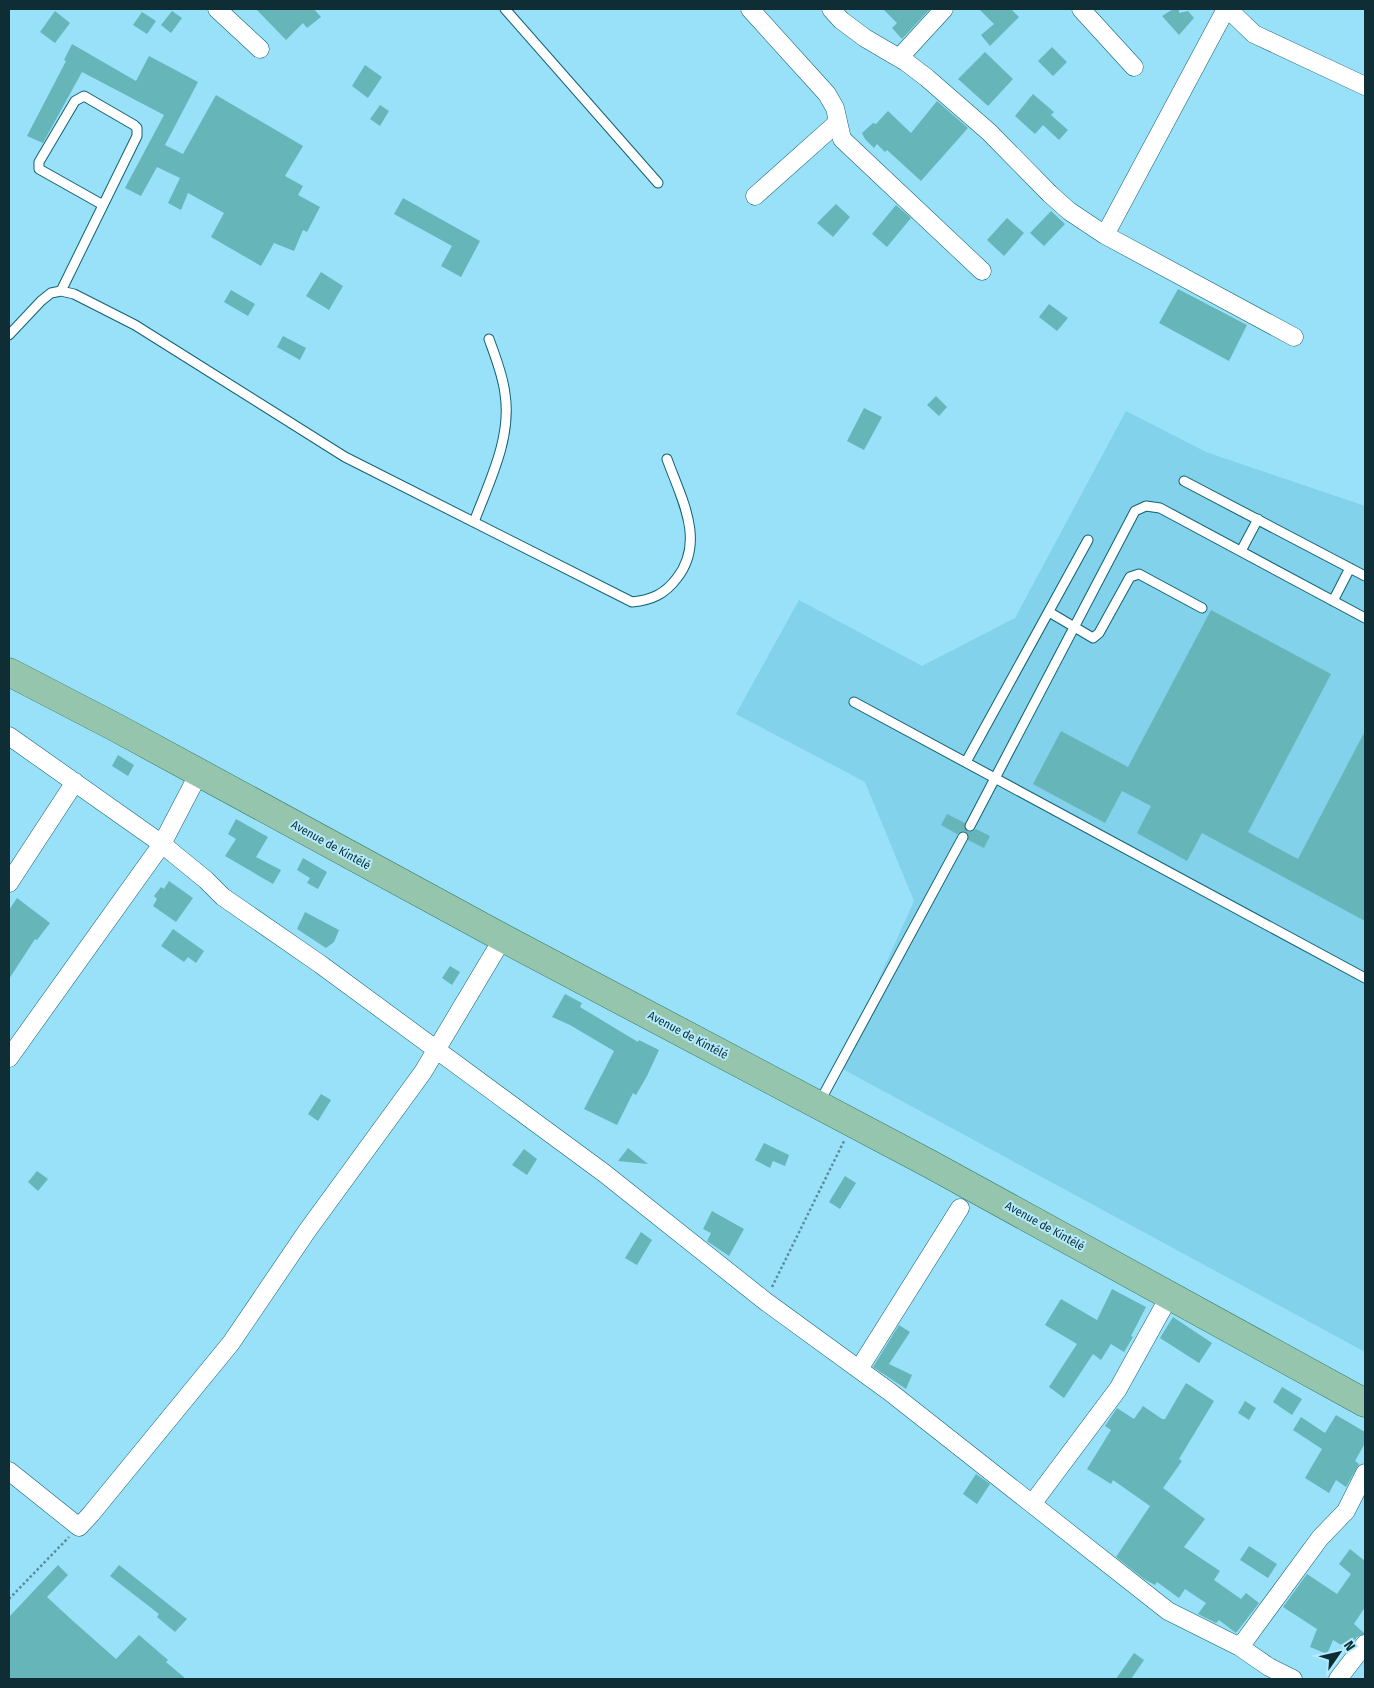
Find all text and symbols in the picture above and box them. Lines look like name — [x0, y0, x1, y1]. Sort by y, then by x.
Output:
street label: Avenue de Kintélé — [289, 817, 373, 873]
street label: Avenue de Kintélé — [646, 1008, 730, 1062]
street label: Avenue de Kintélé — [1003, 1198, 1087, 1254]
north arrow — [1314, 1628, 1364, 1678]
text: N — [1340, 1638, 1359, 1654]

